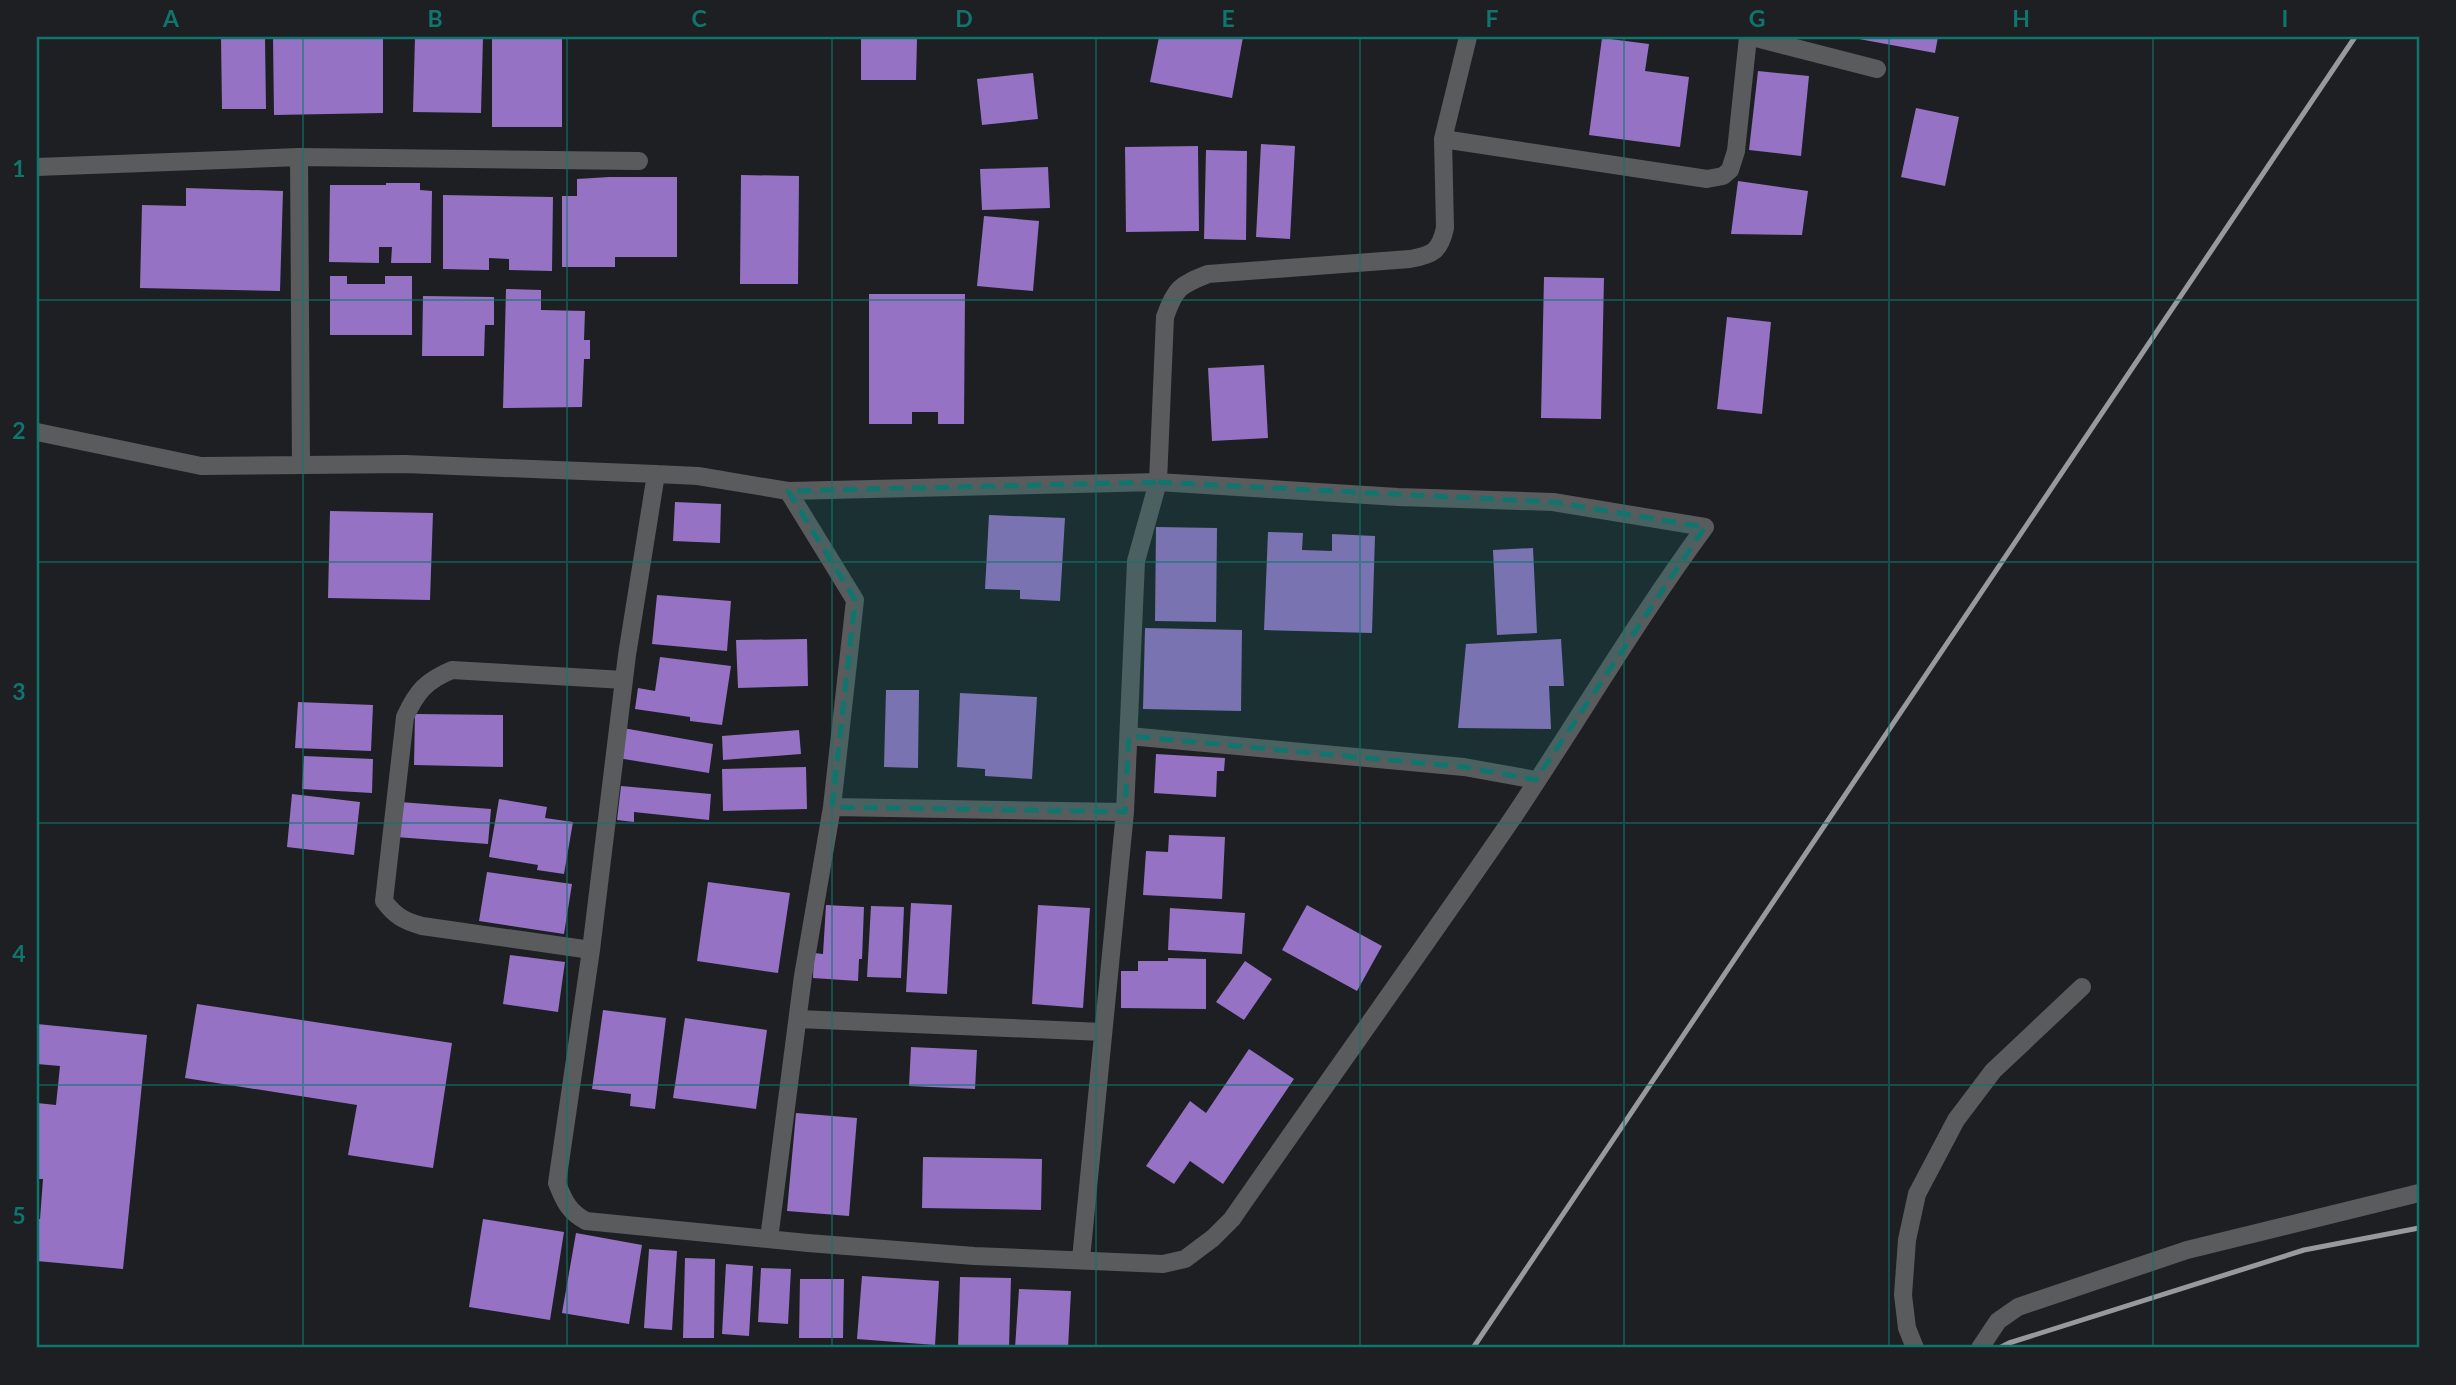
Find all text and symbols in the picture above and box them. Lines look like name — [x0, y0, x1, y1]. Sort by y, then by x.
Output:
text: A — [162, 4, 180, 32]
text: B — [427, 4, 443, 32]
text: C — [691, 4, 707, 32]
text: D — [955, 4, 973, 32]
text: E — [1221, 4, 1235, 32]
text: F — [1485, 4, 1499, 32]
text: G — [1749, 4, 1765, 32]
text: H — [2012, 4, 2030, 32]
text: I — [2282, 4, 2288, 32]
text: 1 — [12, 154, 26, 182]
text: 2 — [12, 416, 26, 444]
text: 3 — [12, 677, 26, 705]
text: 4 — [12, 939, 26, 967]
text: 5 — [12, 1201, 26, 1229]

